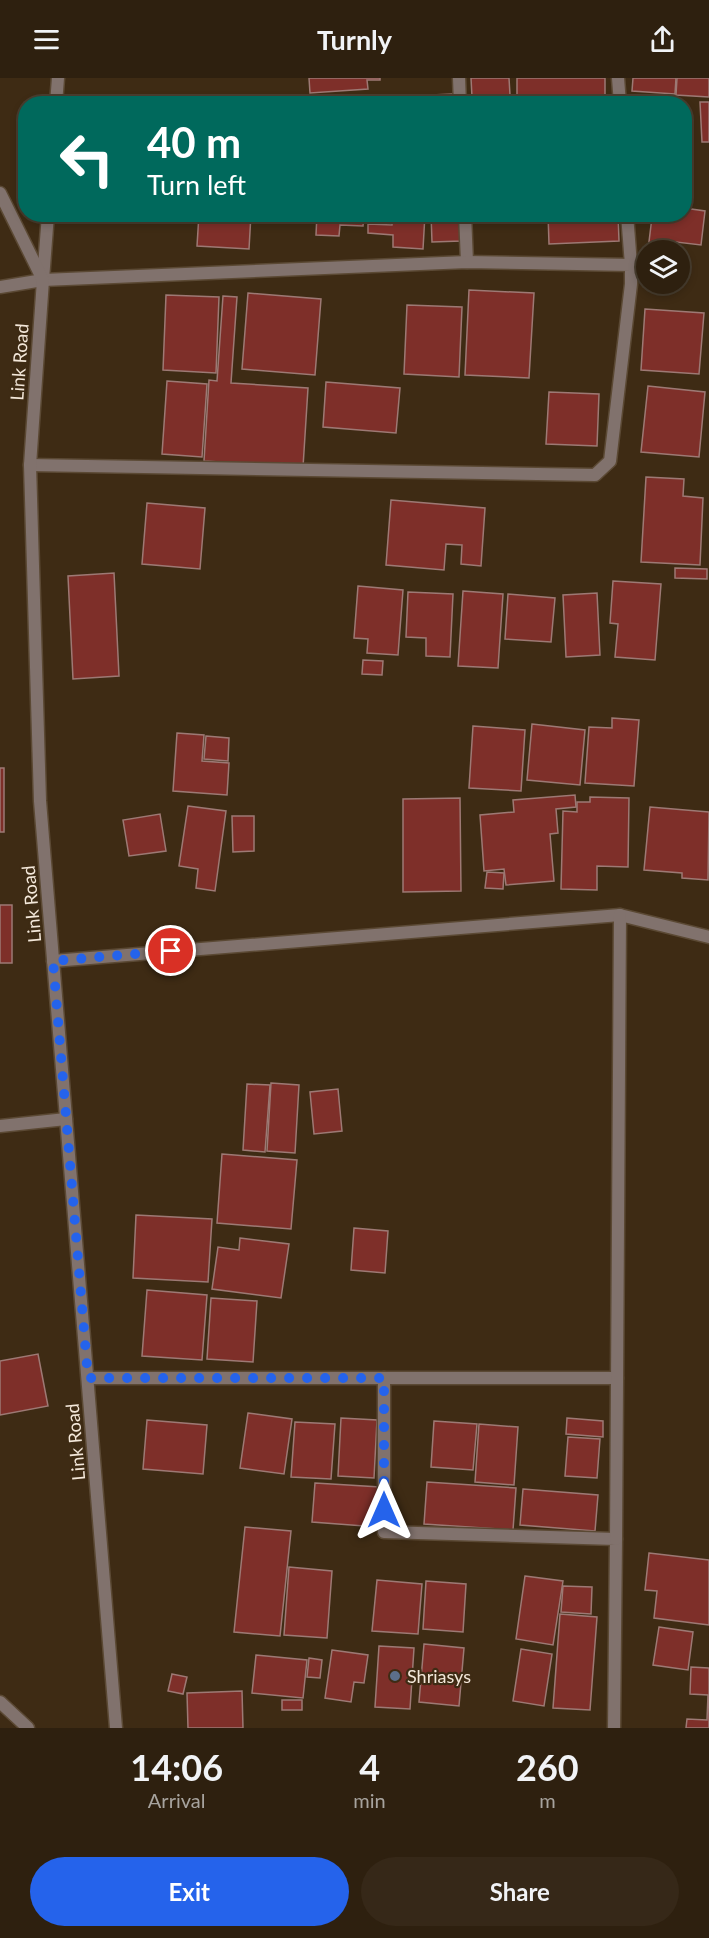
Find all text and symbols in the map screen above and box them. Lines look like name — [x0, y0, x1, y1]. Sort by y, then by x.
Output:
icon: menu — [30, 23, 63, 56]
text: Turnly — [317, 23, 392, 56]
icon: share — [646, 23, 679, 56]
text: 40 m — [147, 117, 241, 167]
icon: left — [48, 120, 126, 198]
text: Turn left — [147, 168, 246, 201]
map controls — [636, 240, 690, 294]
button: layers — [636, 240, 690, 294]
street label: Link Road — [5, 323, 33, 401]
street label: Link Road — [17, 865, 45, 943]
pin — [145, 925, 196, 976]
icon: arrive — [154, 934, 187, 967]
street label: Link Road — [61, 1403, 89, 1481]
position arrow — [352, 1478, 416, 1542]
place label: Shriasys — [407, 1665, 471, 1687]
marker: Shriasys — [388, 1669, 402, 1683]
text: 14:06 — [130, 1745, 223, 1789]
text: 4 — [359, 1745, 380, 1789]
text: 260 — [516, 1745, 579, 1789]
text: Arrival — [148, 1788, 205, 1812]
text: min — [353, 1788, 386, 1812]
text: m — [539, 1788, 556, 1812]
button: Exit — [30, 1857, 349, 1926]
button: Share — [361, 1857, 679, 1926]

